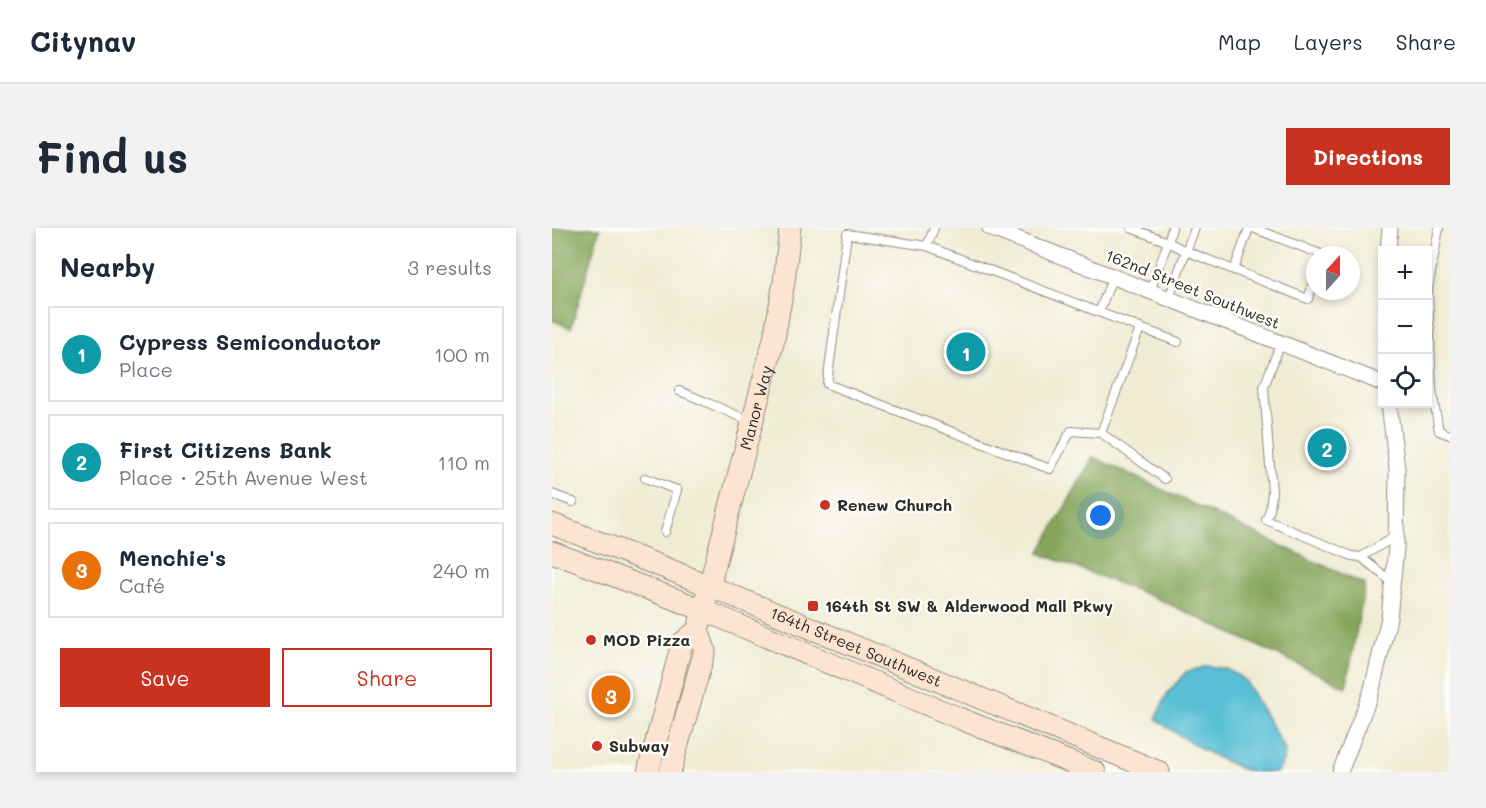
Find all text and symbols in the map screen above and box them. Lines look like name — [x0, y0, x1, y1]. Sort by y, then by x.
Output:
text: Citynav — [30, 23, 136, 59]
text: Map — [1218, 28, 1261, 55]
text: Layers — [1294, 28, 1363, 55]
text: Share — [1396, 28, 1456, 55]
button: Directions — [1286, 128, 1450, 185]
text: Find us — [36, 129, 188, 184]
street label: 162nd Street Southwest — [1103, 244, 1284, 333]
north arrow — [1306, 246, 1360, 300]
map controls — [1378, 246, 1432, 408]
button: + — [1378, 246, 1432, 300]
text: Nearby — [60, 250, 155, 284]
text: 3 results — [407, 254, 492, 280]
button: − — [1378, 300, 1432, 354]
text: Cypress Semiconductor — [119, 327, 381, 356]
pin: 1 — [946, 330, 986, 374]
text: 1 — [77, 341, 86, 367]
text: 100 m — [434, 341, 490, 367]
button: locate — [1378, 354, 1432, 408]
text: Place — [119, 356, 173, 382]
street label: Manor Way — [734, 363, 777, 452]
pin: 2 — [1308, 426, 1346, 470]
text: First Citizens Bank — [119, 435, 332, 464]
text: 2 — [76, 449, 87, 475]
text: 110 m — [437, 449, 490, 475]
text: Place · 25th Avenue West — [119, 464, 368, 490]
place label: Renew Church — [837, 494, 952, 515]
marker: Renew Church — [818, 498, 832, 512]
your location — [1086, 501, 1115, 530]
text: Menchie's — [119, 543, 226, 572]
text: 3 — [76, 557, 88, 583]
text: 240 m — [432, 557, 490, 583]
text: Café — [119, 572, 165, 598]
place label: 164th St SW & Alderwood Mall Pkwy — [825, 595, 1113, 616]
marker: 164th St SW & Alderwood Mall Pkwy — [806, 599, 820, 613]
street label: 164th Street Southwest — [767, 601, 945, 691]
place label: MOD Pizza — [603, 629, 691, 650]
marker: MOD Pizza — [584, 633, 598, 647]
button: Save — [60, 648, 270, 707]
button: Share — [282, 648, 492, 707]
pin: 3 — [592, 672, 630, 718]
place label: Subway — [609, 735, 670, 756]
marker: Subway — [590, 739, 604, 753]

